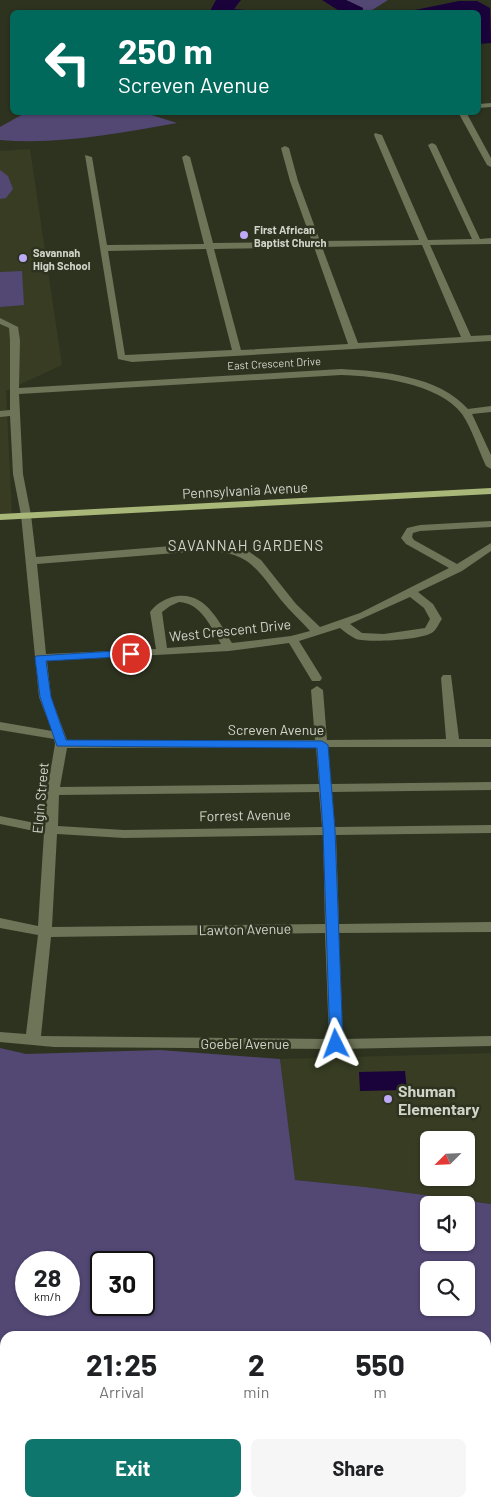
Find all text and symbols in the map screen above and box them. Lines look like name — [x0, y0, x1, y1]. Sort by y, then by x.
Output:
text: 250 m — [118, 29, 213, 71]
icon: left — [35, 30, 100, 95]
text: Screven Avenue — [118, 71, 270, 97]
place label: First African Baptist Church — [254, 223, 326, 249]
marker: First African Baptist Church — [238, 229, 250, 241]
place label: Savannah High School — [33, 246, 91, 272]
marker: Savannah High School — [17, 252, 29, 264]
street label: East Crescent Drive — [227, 354, 321, 372]
street label: Pennsylvania Avenue — [182, 478, 308, 502]
district label: SAVANNAH GARDENS — [168, 536, 324, 554]
street label: West Crescent Drive — [168, 615, 292, 645]
pin — [110, 633, 152, 675]
icon: arrive — [117, 640, 145, 668]
street label: Screven Avenue — [228, 721, 324, 738]
street label: Elgin Street — [28, 762, 52, 834]
street label: Forrest Avenue — [199, 806, 291, 824]
street label: Lawton Avenue — [199, 920, 291, 938]
position arrow — [309, 1017, 361, 1069]
street label: Goebel Avenue — [200, 1035, 290, 1052]
place label: Shuman Elementary — [398, 1081, 480, 1118]
marker: Shuman Elementary — [382, 1093, 394, 1105]
north arrow — [420, 1131, 475, 1186]
map controls — [420, 1131, 475, 1316]
button: sound — [420, 1196, 475, 1251]
speed limit sign: 30 — [90, 1251, 155, 1316]
button: search — [420, 1261, 475, 1316]
text: 28 — [34, 1262, 61, 1292]
text: km/h — [34, 1289, 61, 1303]
text: 21:25 — [86, 1346, 157, 1382]
text: 2 — [248, 1346, 265, 1382]
text: 550 — [355, 1346, 405, 1382]
text: Arrival — [99, 1382, 144, 1401]
text: min — [243, 1382, 269, 1401]
text: m — [374, 1382, 387, 1401]
button: Exit — [25, 1439, 241, 1497]
button: Share — [251, 1439, 466, 1497]

